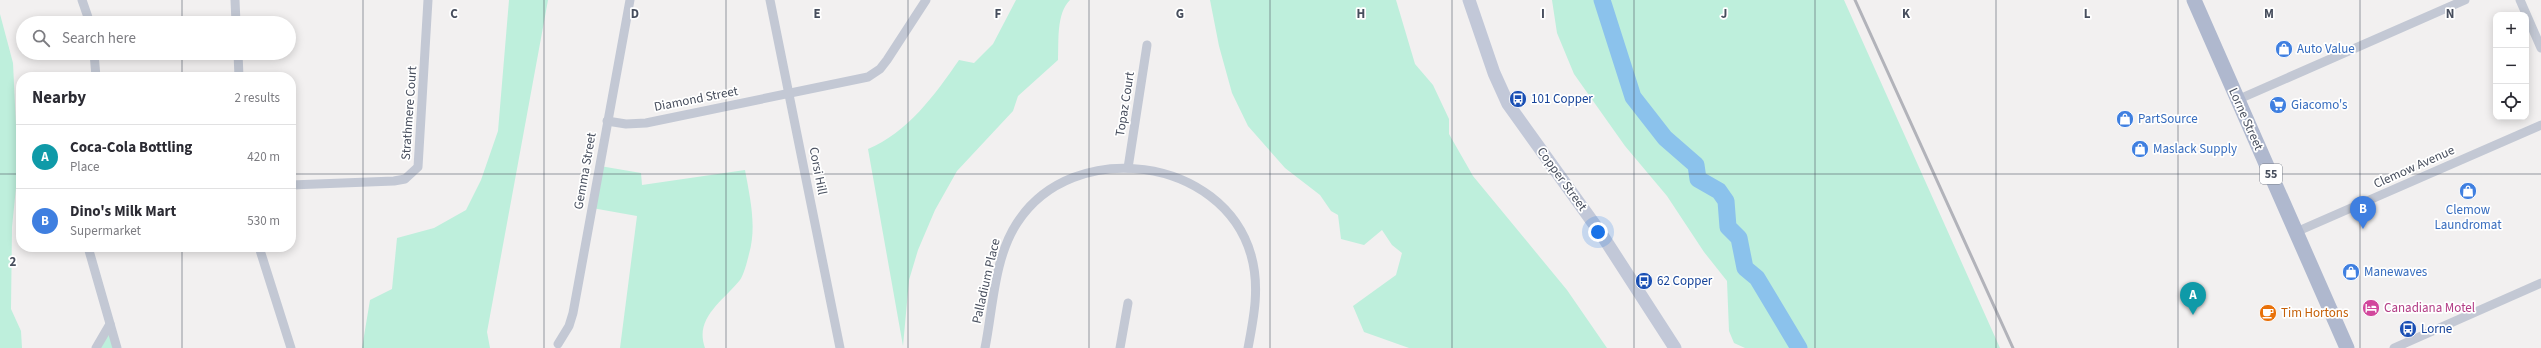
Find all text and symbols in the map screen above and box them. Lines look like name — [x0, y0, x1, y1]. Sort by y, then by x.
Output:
text: C — [450, 5, 458, 23]
text: D — [631, 5, 639, 23]
text: E — [813, 5, 821, 23]
text: F — [995, 5, 1002, 23]
text: G — [1176, 5, 1184, 23]
text: H — [1357, 5, 1365, 23]
text: I — [1541, 5, 1545, 23]
text: J — [1721, 5, 1727, 23]
text: K — [1902, 5, 1911, 23]
text: L — [2084, 5, 2091, 23]
text: M — [2264, 5, 2274, 23]
text: N — [2446, 5, 2454, 23]
map controls — [2493, 12, 2529, 120]
button: + — [2493, 12, 2529, 48]
search box — [16, 16, 296, 60]
icon: search — [30, 27, 52, 49]
text: Search here — [62, 28, 136, 49]
shop icon: Auto Value — [2274, 39, 2294, 59]
place label: Auto Value — [2297, 40, 2355, 58]
button: − — [2493, 48, 2529, 84]
street label: Strathmere Court — [397, 65, 421, 161]
street label: Topaz Court — [1111, 70, 1139, 138]
street label: Diamond Street — [653, 82, 740, 116]
button: locate — [2493, 84, 2529, 120]
street label: Lorne Street — [2224, 85, 2268, 154]
text: Nearby — [32, 86, 86, 110]
text: 2 results — [235, 89, 280, 107]
bus stop icon: 101 Copper — [1508, 89, 1528, 109]
place label: 101 Copper — [1531, 90, 1593, 108]
supermarket icon: Giacomo's — [2268, 95, 2288, 115]
place label: Giacomo's — [2291, 96, 2348, 114]
shop icon: PartSource — [2115, 109, 2135, 129]
place label: PartSource — [2138, 110, 2198, 128]
street label: Gemma Street — [569, 131, 601, 211]
text: Coca-Cola Bottling — [70, 137, 192, 158]
shop icon: Maslack Supply — [2130, 139, 2150, 159]
place label: Maslack Supply — [2153, 140, 2237, 158]
street label: Clemow Avenue — [2371, 141, 2457, 193]
street label: Copper Street — [1533, 143, 1592, 215]
street label: Corsi Hill — [805, 145, 831, 197]
text: A — [41, 148, 49, 166]
text: 420 m — [247, 148, 280, 166]
text: Place — [70, 158, 99, 176]
road number: 55 — [2260, 164, 2282, 184]
shop icon: Clemow Laundromat — [2458, 181, 2478, 201]
pin: B — [2350, 196, 2376, 229]
text: Dino's Milk Mart — [70, 201, 176, 222]
place label: Clemow Laundromat — [2434, 201, 2502, 234]
text: B — [41, 212, 49, 230]
text: 530 m — [247, 212, 280, 230]
text: Supermarket — [70, 222, 141, 240]
your location — [1588, 222, 1608, 242]
street label: Palladium Place — [967, 237, 1005, 325]
text: 2 — [10, 253, 17, 271]
shop icon: Manewaves — [2341, 262, 2361, 282]
place label: Manewaves — [2364, 263, 2428, 281]
bus stop icon: 62 Copper — [1634, 271, 1654, 291]
place label: 62 Copper — [1657, 272, 1713, 290]
pin: A — [2180, 282, 2206, 315]
hotel icon: Canadiana Motel — [2361, 298, 2381, 318]
place label: Canadiana Motel — [2384, 299, 2475, 317]
cafe icon: Tim Hortons — [2258, 303, 2278, 323]
place label: Tim Hortons — [2281, 304, 2349, 322]
bus stop icon: Lorne — [2398, 319, 2418, 339]
place label: Lorne — [2421, 320, 2452, 338]

